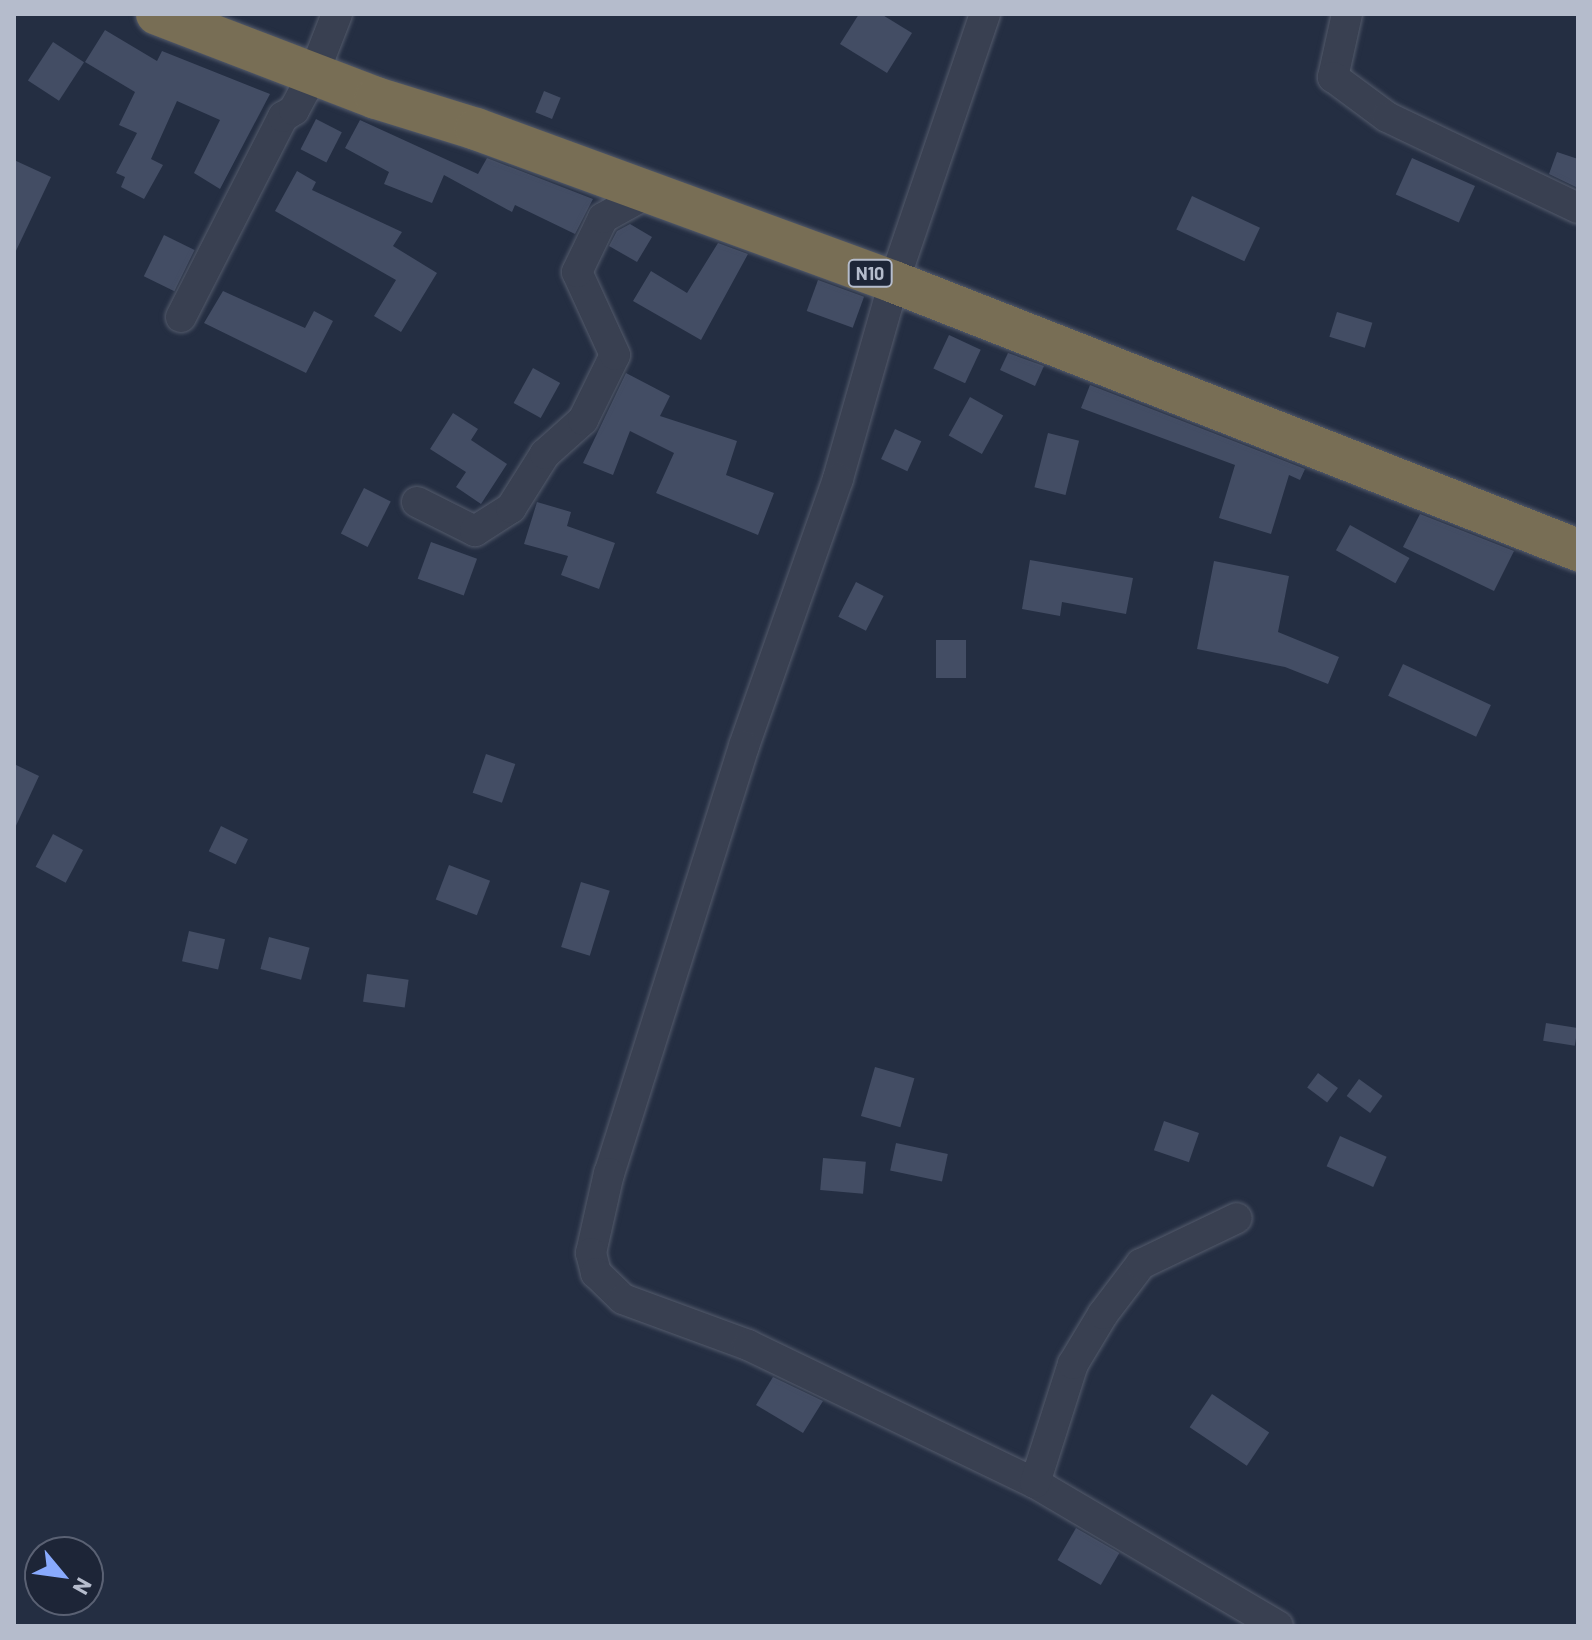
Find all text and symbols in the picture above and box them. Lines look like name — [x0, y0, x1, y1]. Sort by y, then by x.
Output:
road number: N10 — [846, 259, 894, 287]
north arrow — [24, 1536, 104, 1616]
text: N — [68, 1574, 98, 1599]

